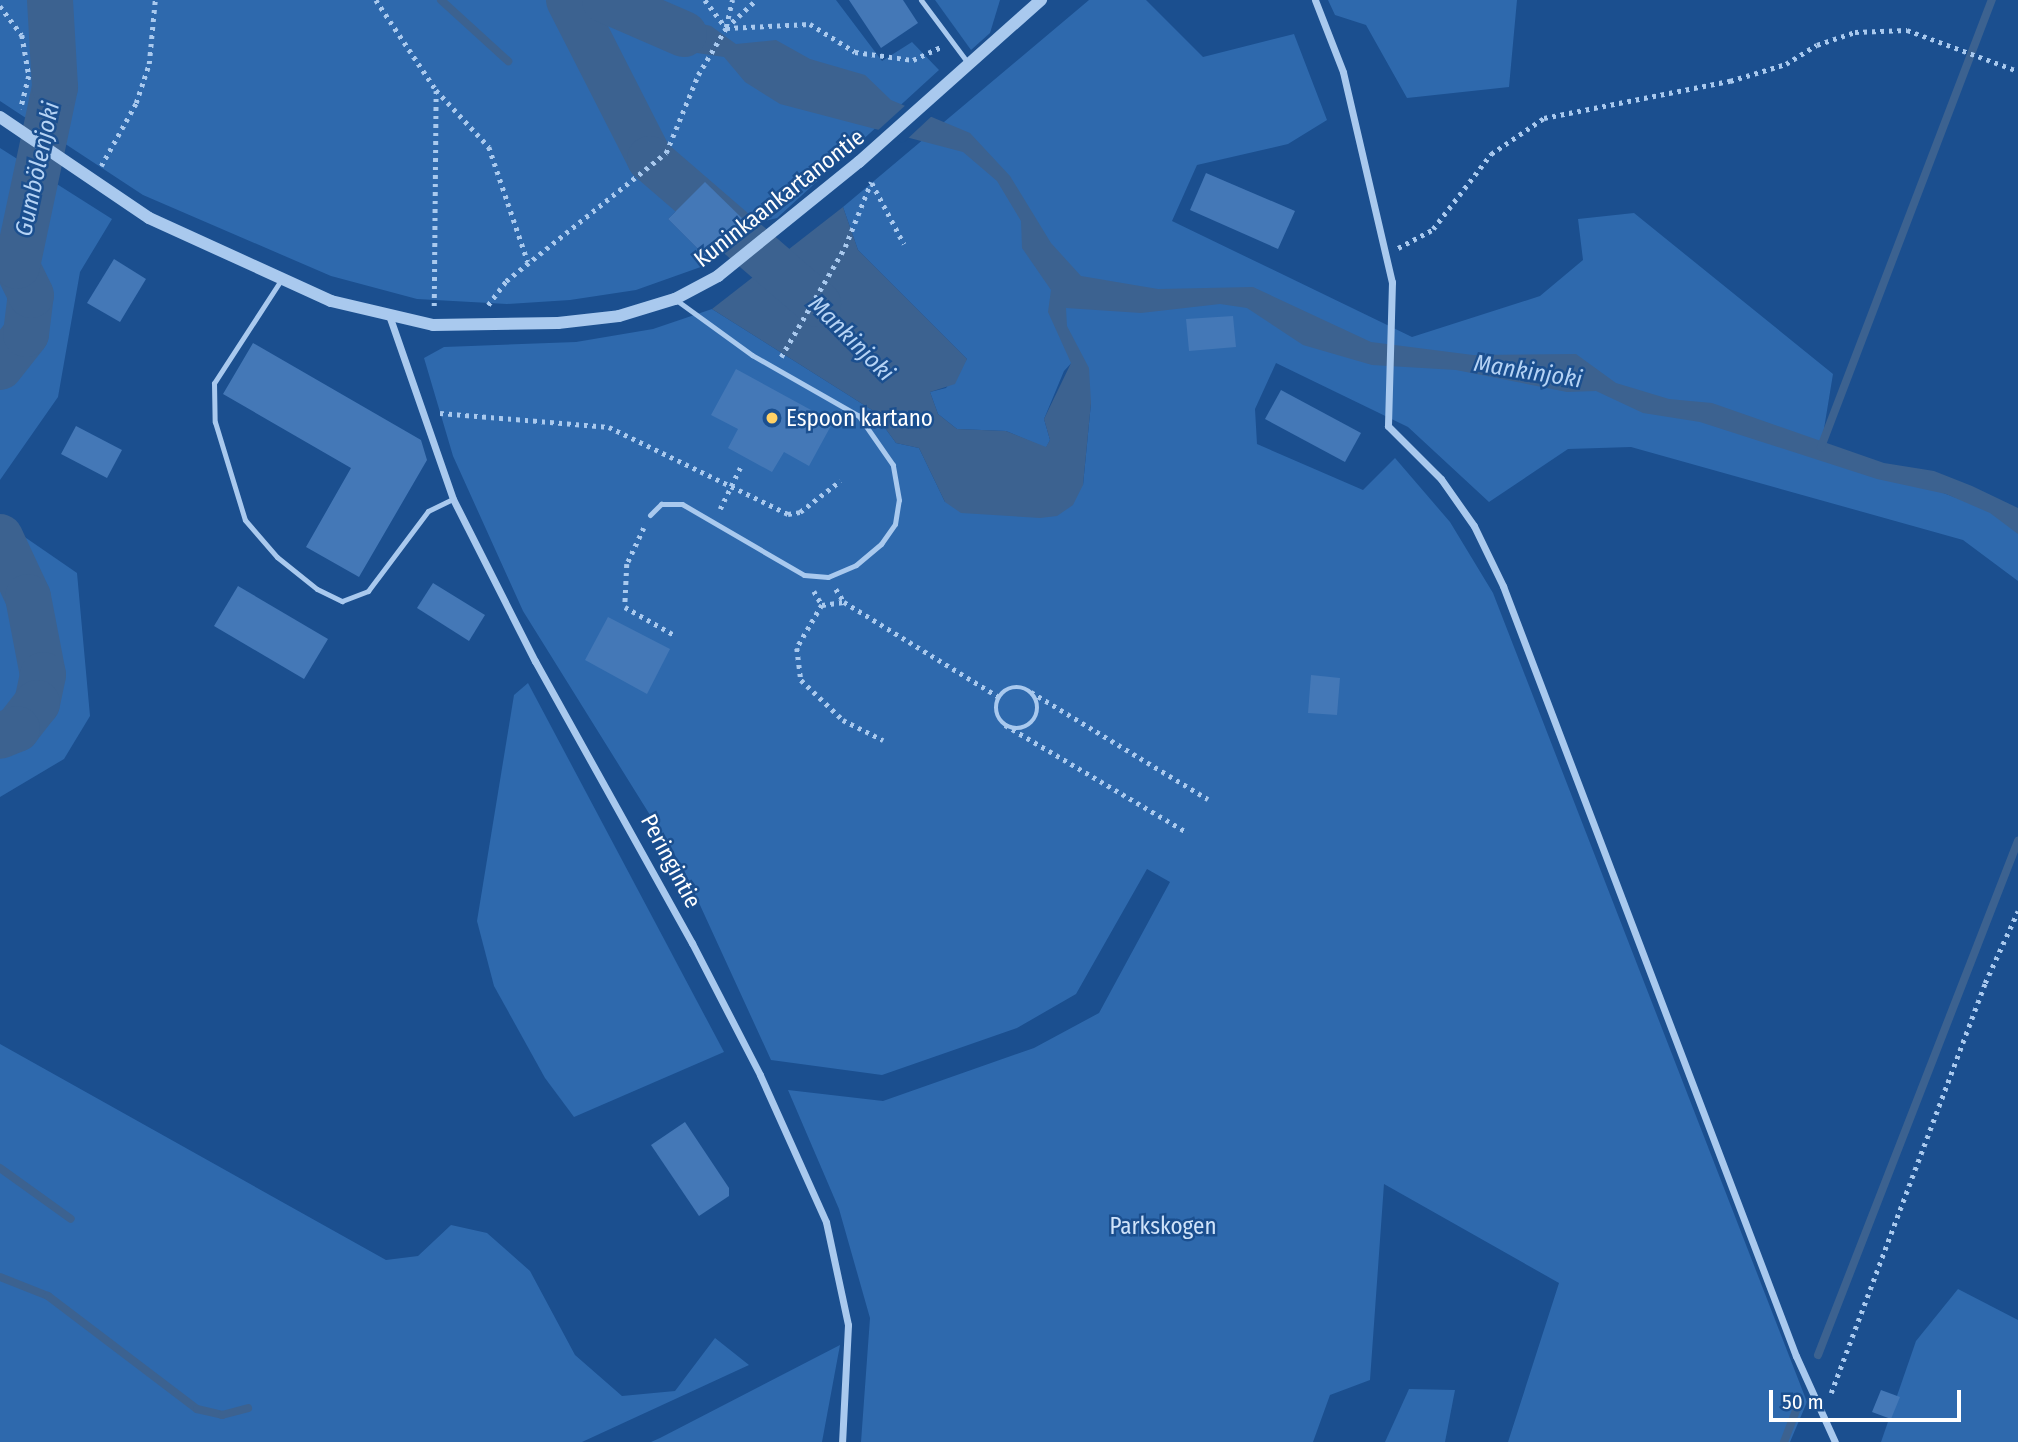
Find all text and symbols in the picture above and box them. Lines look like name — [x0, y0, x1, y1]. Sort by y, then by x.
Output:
water label: Gumbölenjoki — [10, 99, 66, 239]
street label: Kuninkaankartanontie — [688, 123, 870, 273]
water label: Mankinjoki — [802, 290, 900, 388]
water label: Mankinjoki — [1472, 349, 1584, 395]
place label: Espoon kartano — [786, 404, 933, 432]
marker: Espoon kartano — [764, 410, 780, 426]
street label: Peringintie — [635, 809, 707, 913]
park label: Parkskogen — [1109, 1212, 1217, 1240]
scale bar — [1773, 1376, 1966, 1420]
text: 50 m — [1782, 1389, 1824, 1415]

